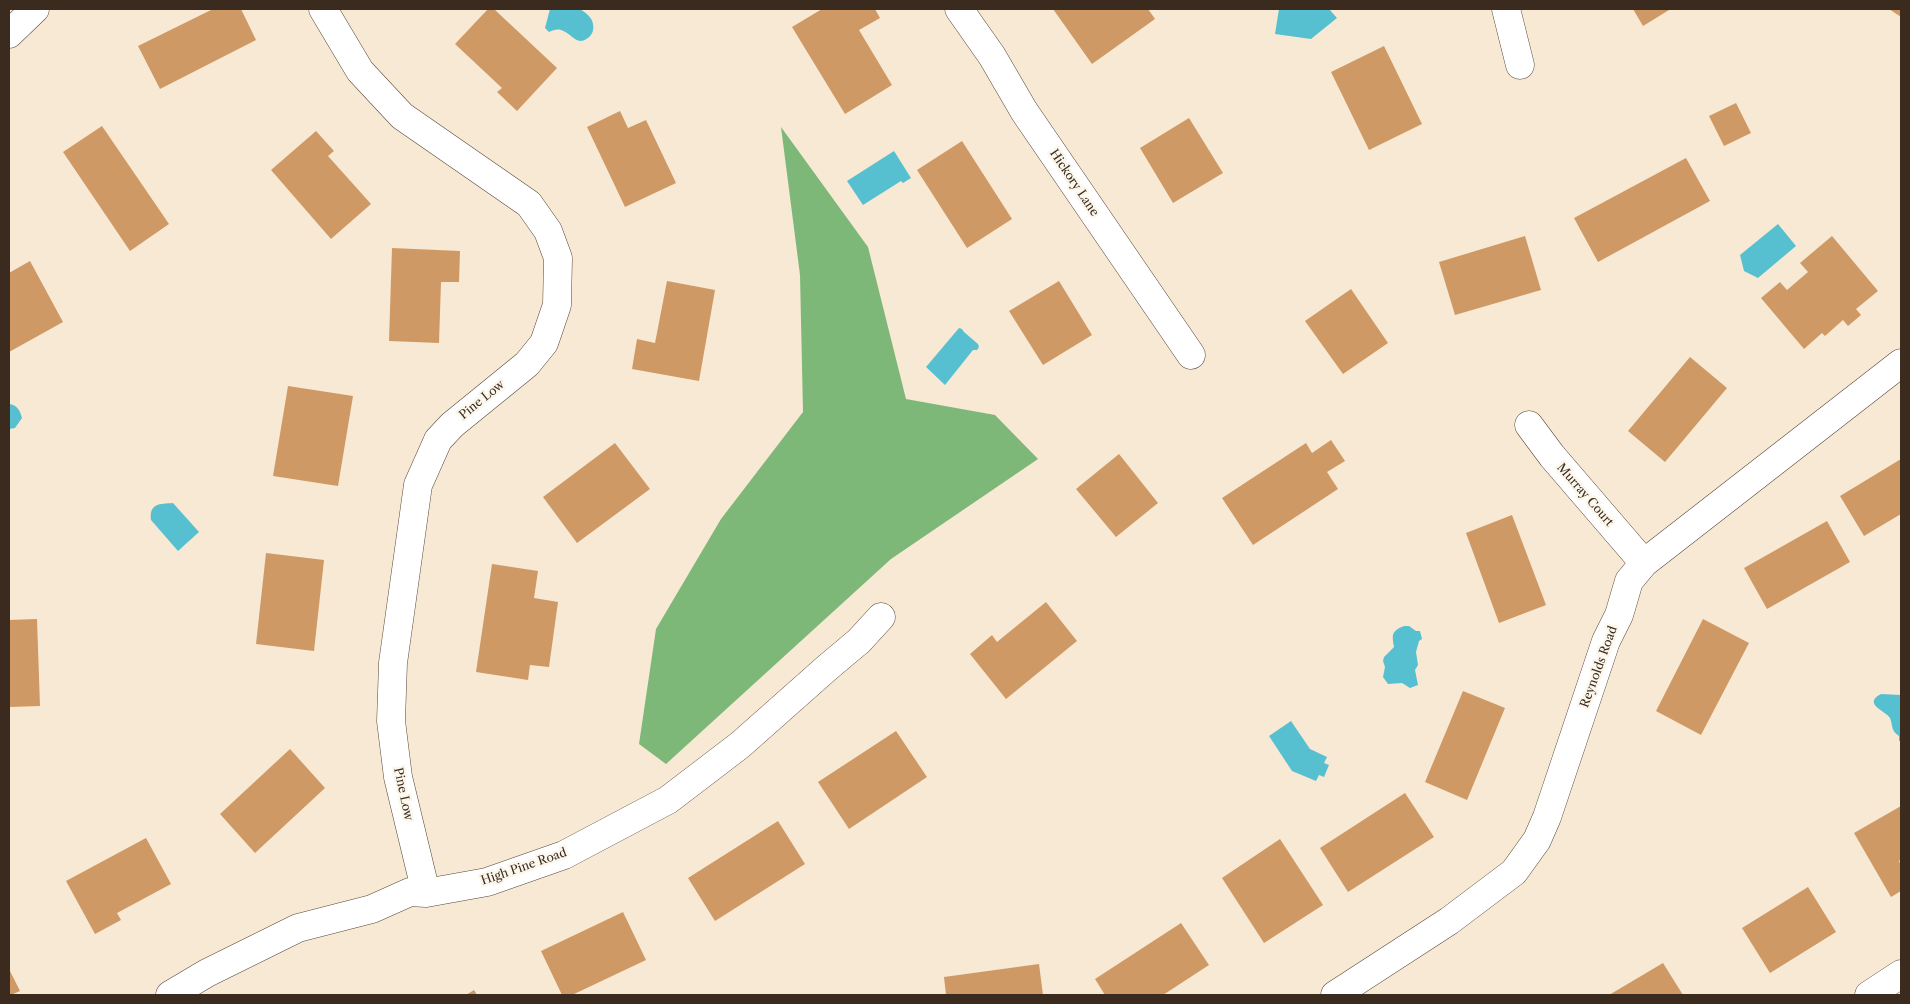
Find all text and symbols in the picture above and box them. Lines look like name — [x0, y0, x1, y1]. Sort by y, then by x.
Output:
street label: Hickory Lane — [1046, 147, 1102, 219]
street label: Pine Low — [457, 377, 507, 423]
street label: Murray Court — [1554, 461, 1616, 529]
street label: Reynolds Road — [1578, 624, 1620, 710]
street label: Pine Low — [390, 766, 416, 822]
street label: High Pine Road — [479, 846, 569, 888]

